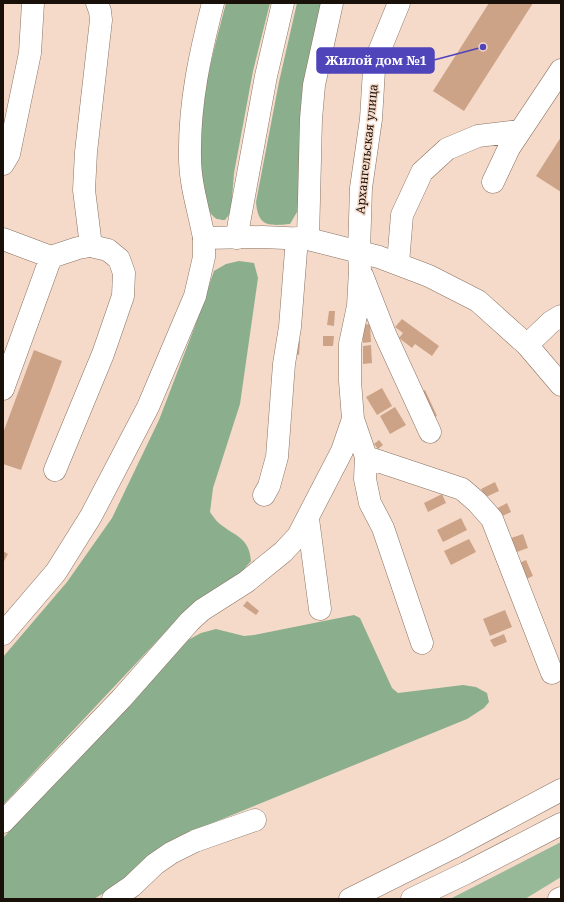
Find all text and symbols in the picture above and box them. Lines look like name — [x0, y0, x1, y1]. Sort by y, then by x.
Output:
callout: Жилой дом №1 — [317, 48, 434, 73]
text: Жилой дом №1 — [325, 51, 427, 69]
street label: Архангельская улица — [351, 83, 382, 215]

